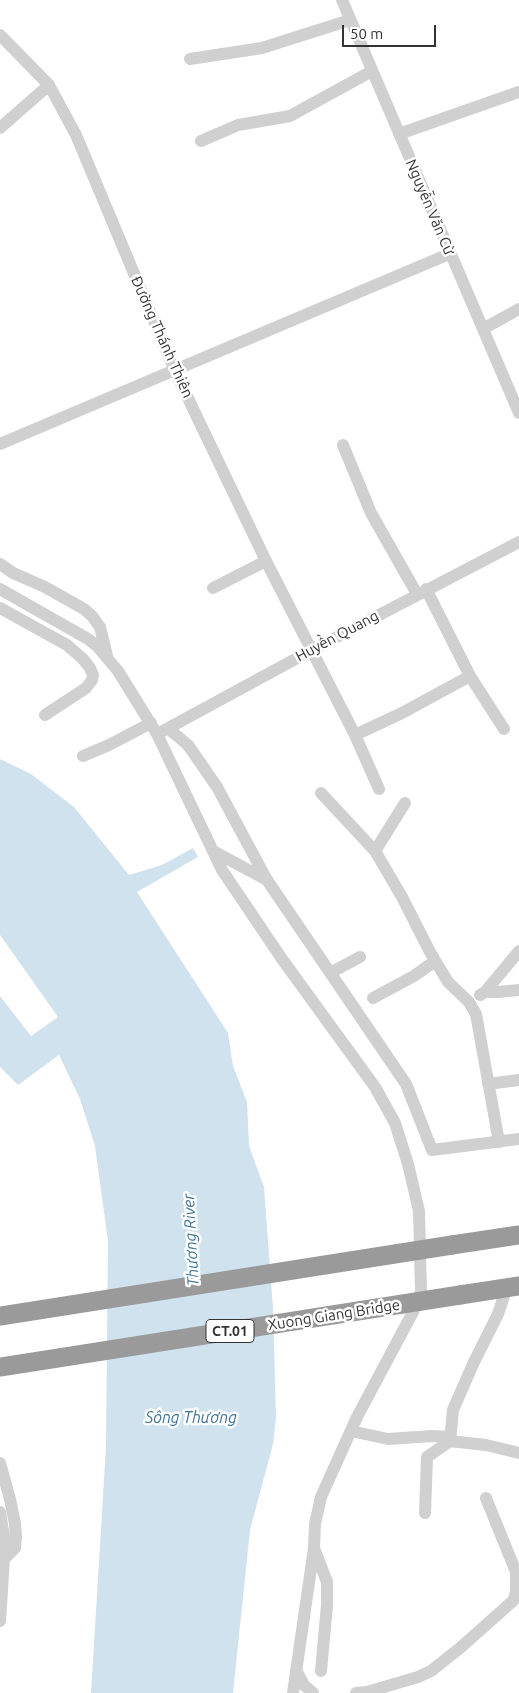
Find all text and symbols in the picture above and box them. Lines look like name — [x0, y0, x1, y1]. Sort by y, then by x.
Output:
scale bar — [344, 15, 438, 47]
text: 50 m — [350, 25, 383, 42]
street label: Nguyễn Văn Cừ — [402, 156, 458, 258]
street label: Đường Thánh Thiên — [127, 273, 197, 401]
street label: Huyền Quang — [292, 607, 382, 665]
water label: Thương River — [179, 1193, 203, 1287]
street label: Xuong Giang Bridge — [267, 1296, 401, 1334]
road number: CT.01 — [206, 1320, 254, 1342]
water label: Sông Thương — [145, 1408, 237, 1428]

